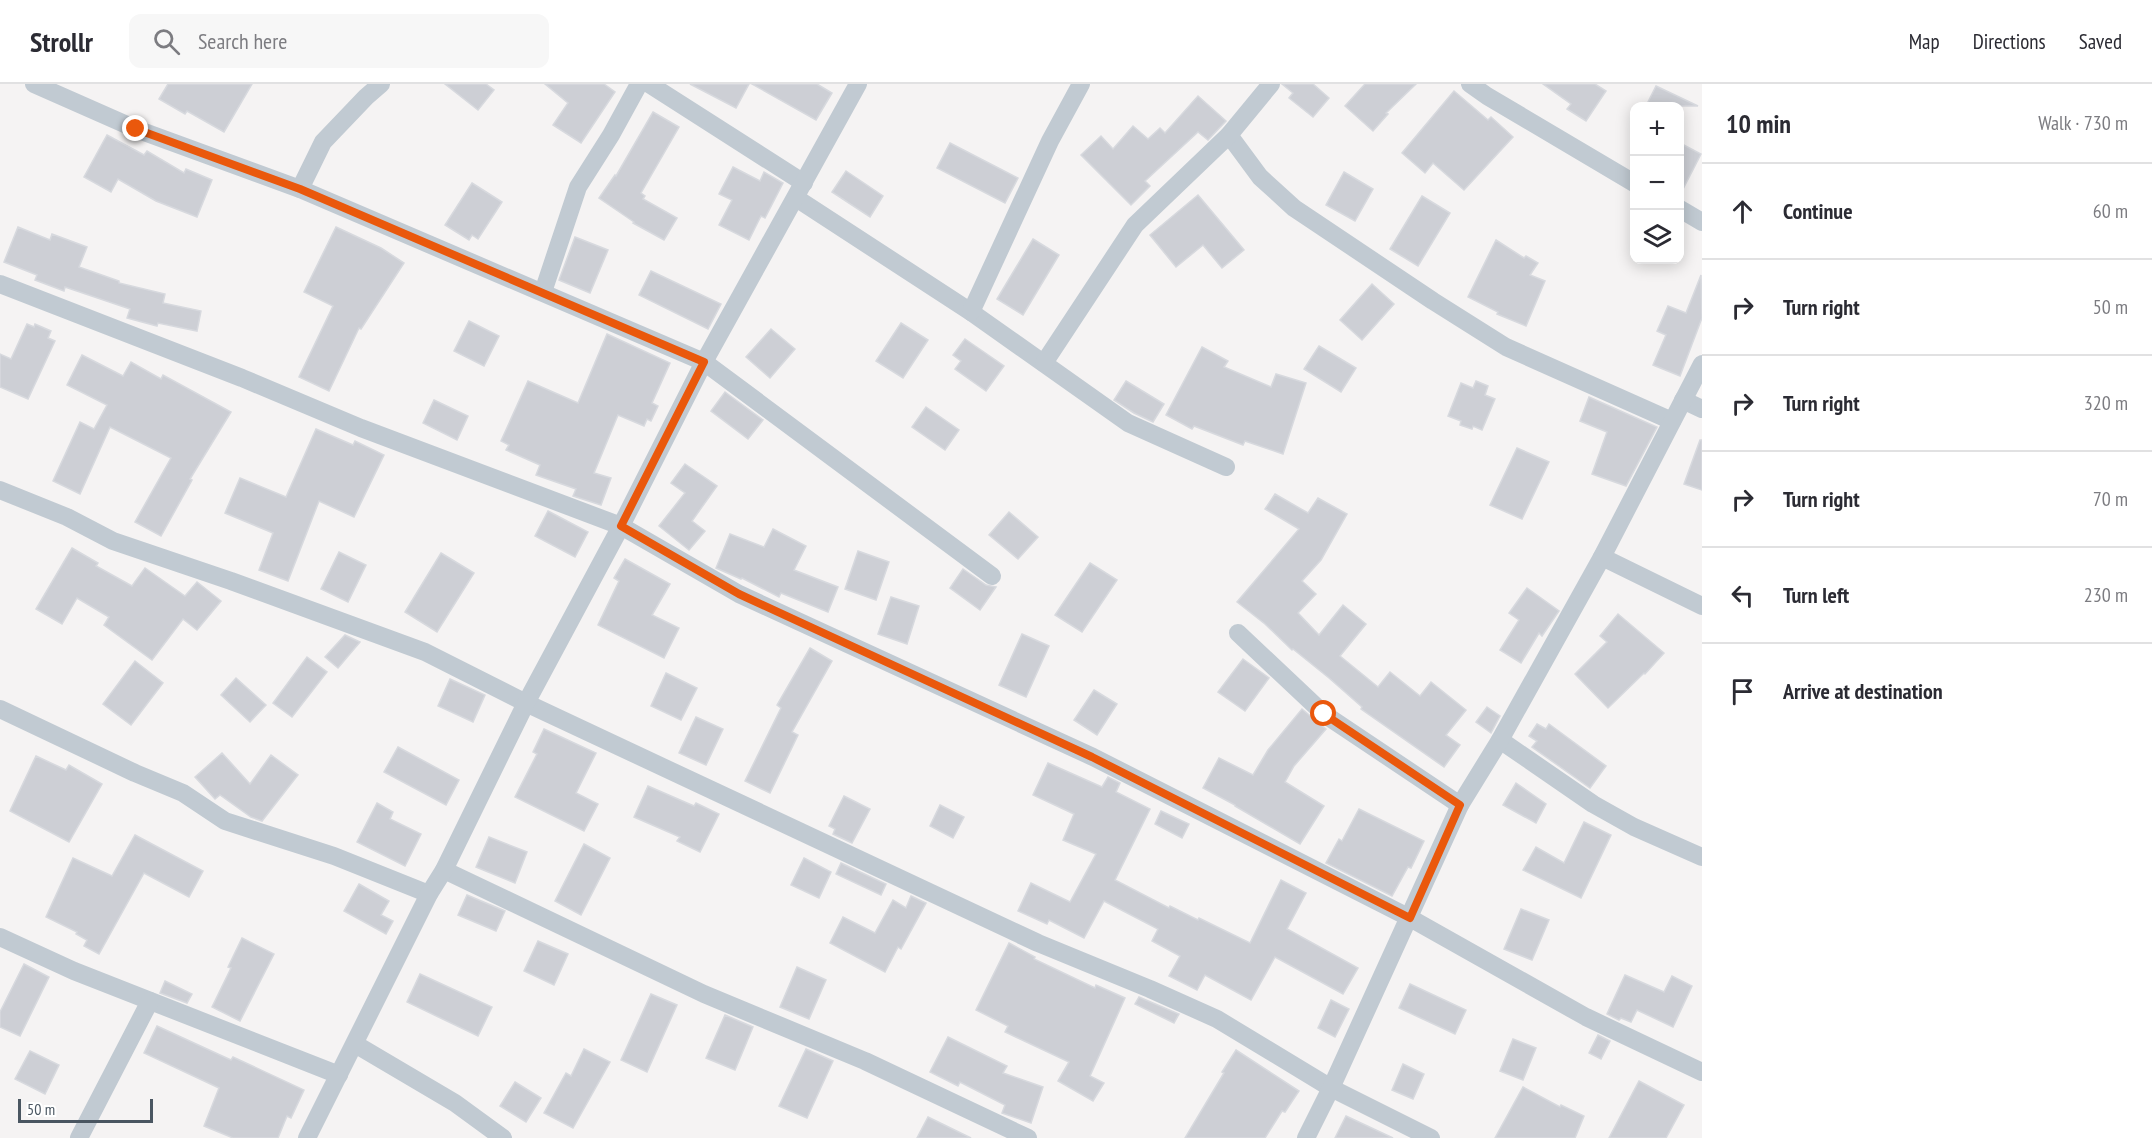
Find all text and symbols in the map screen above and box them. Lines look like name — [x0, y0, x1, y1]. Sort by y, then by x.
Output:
search box — [129, 14, 549, 68]
text: Strollr — [30, 23, 93, 60]
icon: search — [150, 25, 183, 58]
text: Search here — [198, 27, 287, 55]
text: Map — [1909, 28, 1940, 55]
text: Directions — [1973, 28, 2046, 55]
text: Saved — [2079, 28, 2122, 55]
map controls — [1630, 102, 1684, 264]
button: + — [1630, 102, 1684, 156]
text: 10 min — [1726, 107, 1791, 140]
text: Walk · 730 m — [2038, 110, 2128, 136]
route end — [122, 115, 148, 141]
button: − — [1630, 156, 1684, 210]
icon: ahead — [1726, 195, 1759, 228]
text: Continue — [1783, 197, 1853, 225]
text: 60 m — [2093, 198, 2128, 224]
button: layers — [1630, 210, 1684, 264]
icon: right — [1726, 291, 1759, 324]
text: Turn right — [1783, 293, 1860, 321]
text: 50 m — [2093, 294, 2128, 320]
icon: right — [1726, 387, 1759, 420]
text: Turn right — [1783, 389, 1860, 417]
text: 320 m — [2084, 390, 2128, 416]
icon: right — [1726, 483, 1759, 516]
text: Turn right — [1783, 485, 1860, 513]
text: 70 m — [2093, 486, 2128, 512]
icon: left — [1726, 579, 1759, 612]
text: Turn left — [1783, 581, 1849, 609]
text: 230 m — [2084, 582, 2128, 608]
icon: arrive — [1726, 675, 1759, 708]
text: Arrive at destination — [1783, 677, 1943, 705]
route start — [1310, 700, 1336, 726]
scale bar — [18, 1096, 153, 1124]
text: 50 m — [27, 1099, 55, 1119]

